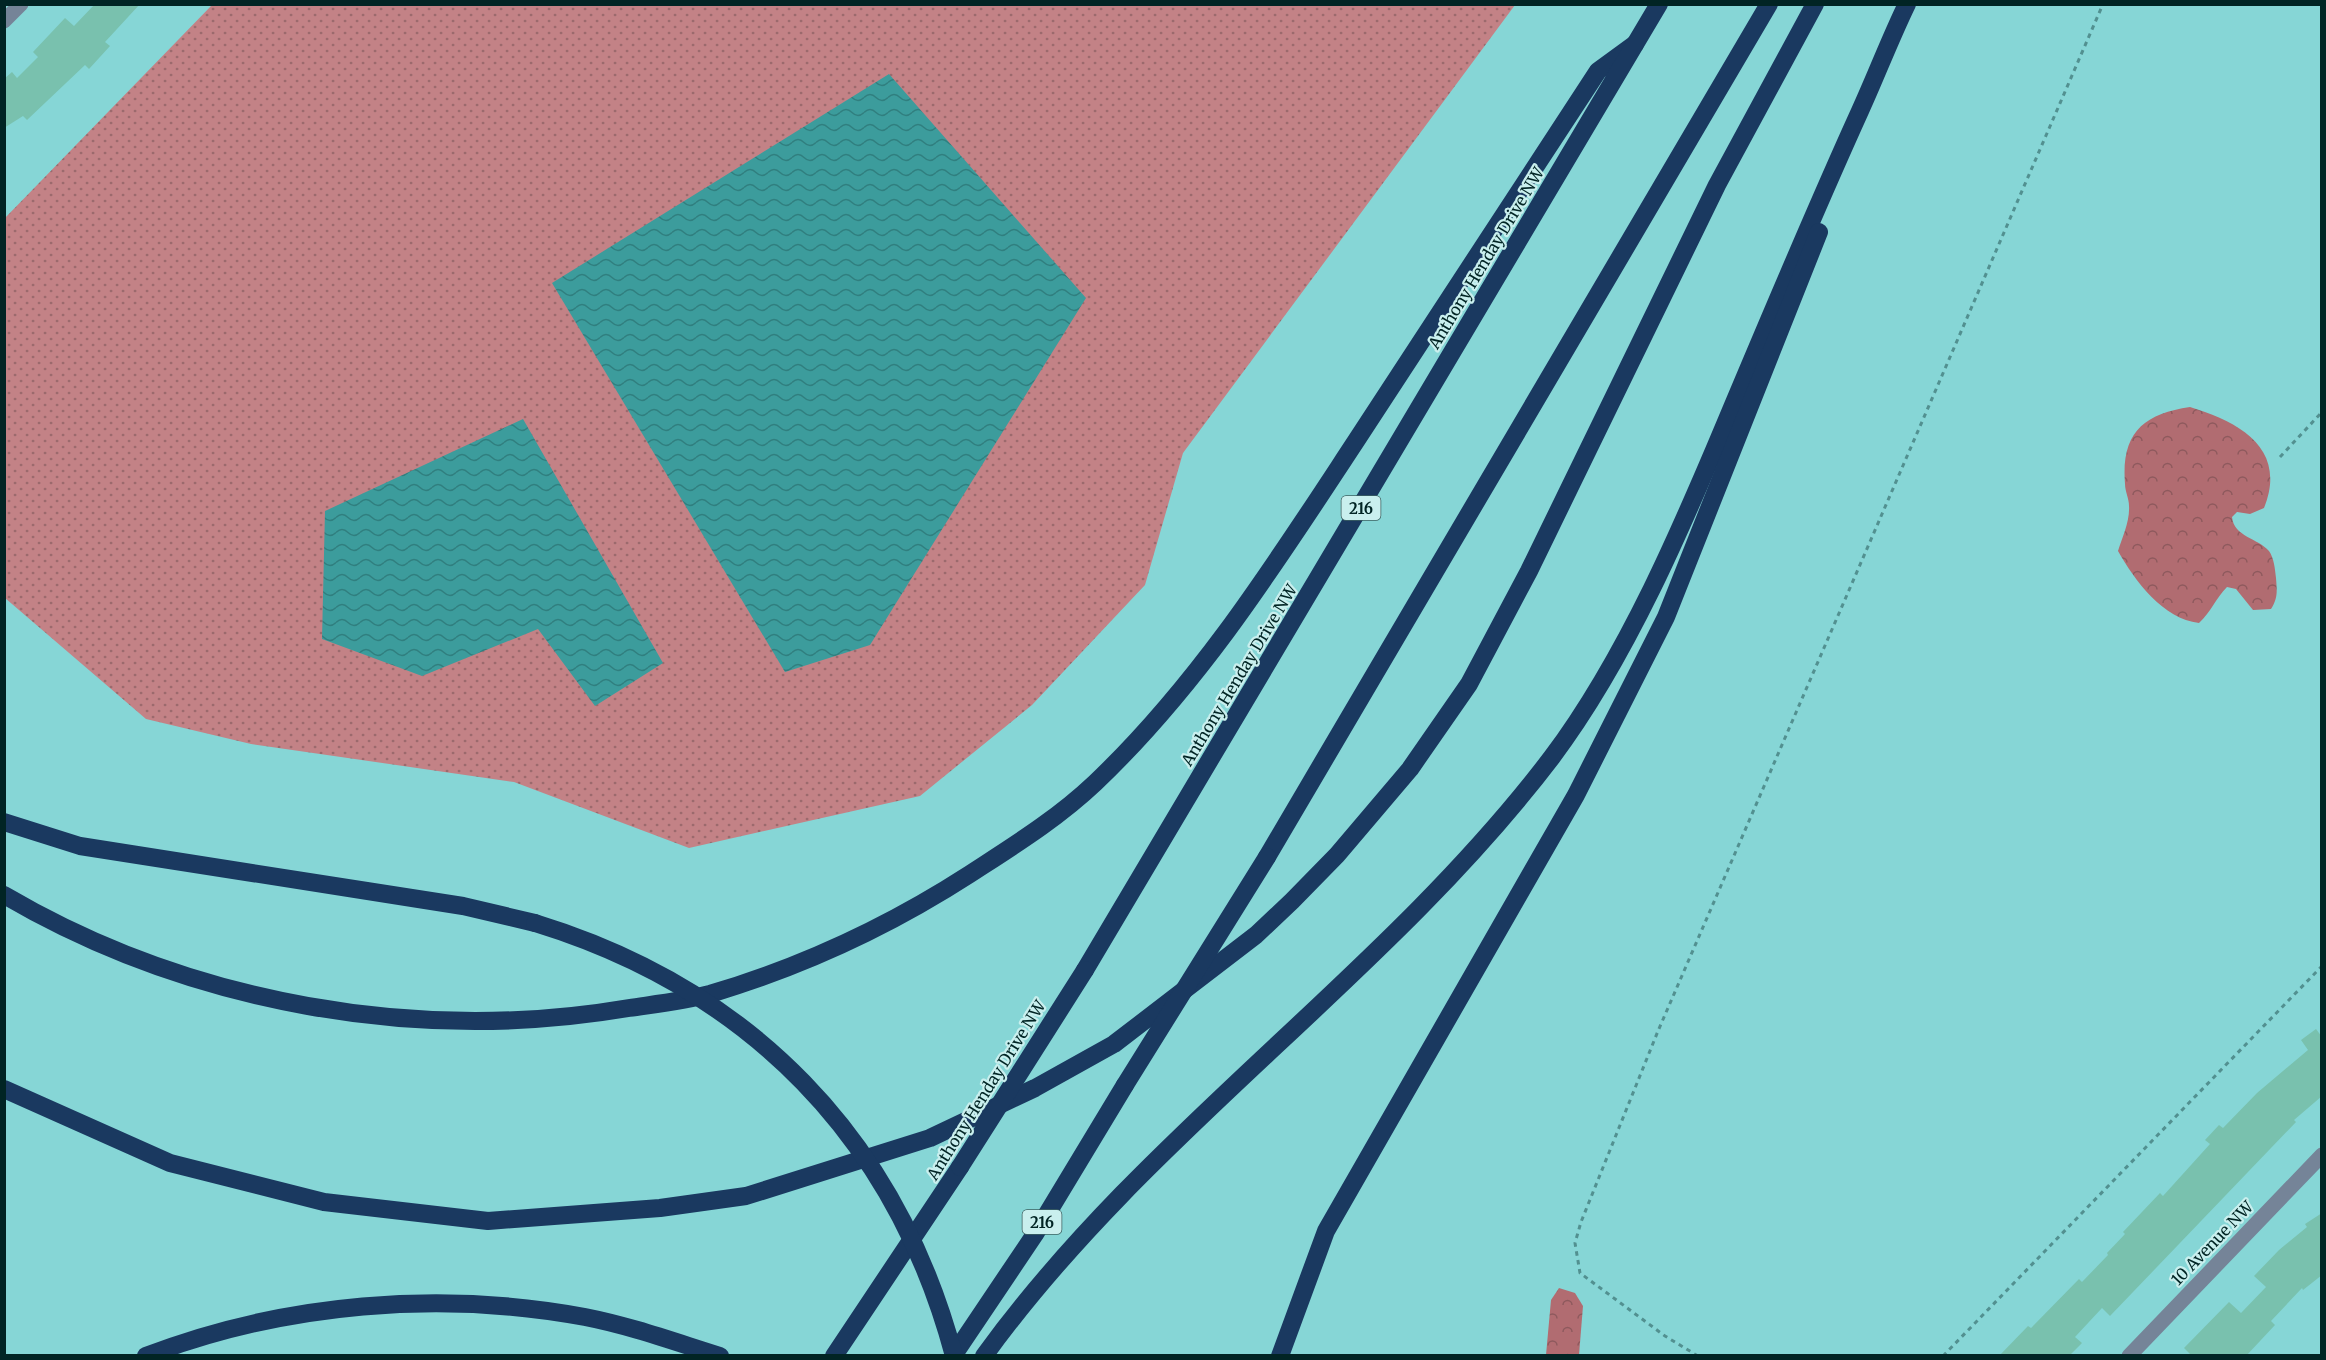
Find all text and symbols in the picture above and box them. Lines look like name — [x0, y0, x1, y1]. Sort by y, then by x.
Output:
street label: Anthony Henday Drive NW — [1423, 163, 1549, 353]
road number: 216 — [1342, 496, 1380, 520]
street label: Anthony Henday Drive NW — [1176, 580, 1302, 770]
street label: Anthony Henday Drive NW — [922, 996, 1050, 1184]
street label: 10 Avenue NW — [2167, 1196, 2258, 1289]
road number: 216 — [1022, 1210, 1062, 1234]

